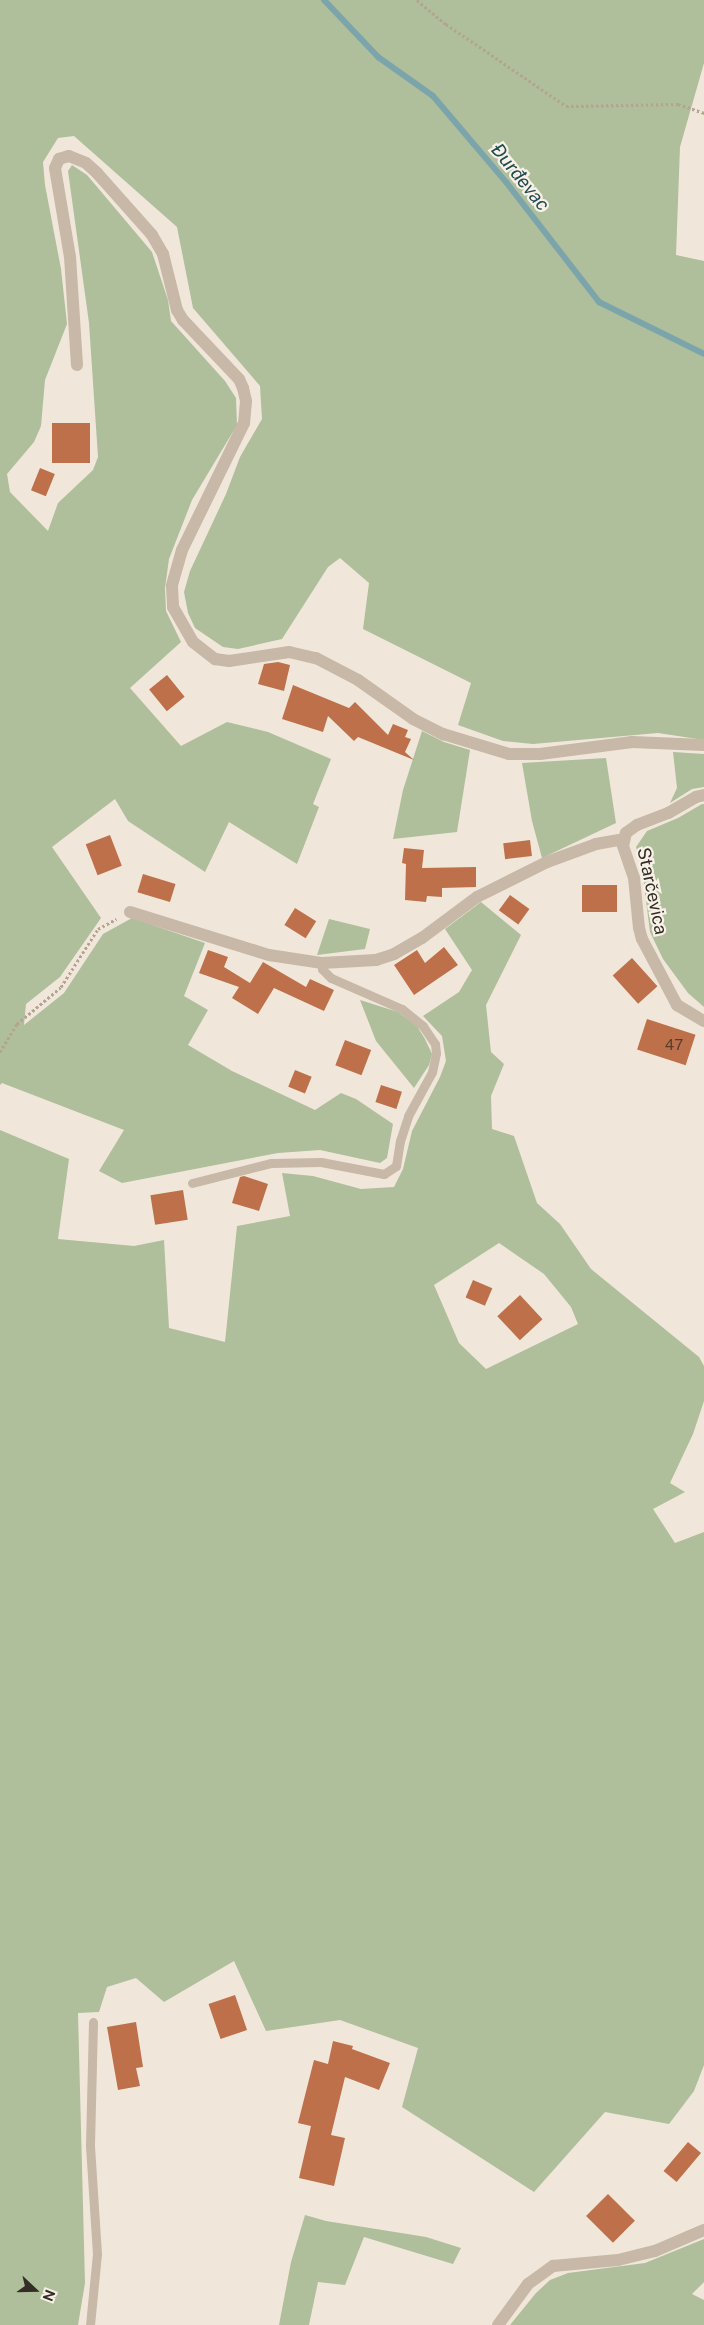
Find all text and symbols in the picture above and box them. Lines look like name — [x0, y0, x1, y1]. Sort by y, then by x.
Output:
water label: Đurđevac — [486, 138, 554, 216]
street label: Starčevica — [632, 845, 672, 937]
house number: 47 — [665, 1036, 683, 1054]
north arrow — [10, 2265, 60, 2315]
text: N — [40, 2287, 58, 2303]

